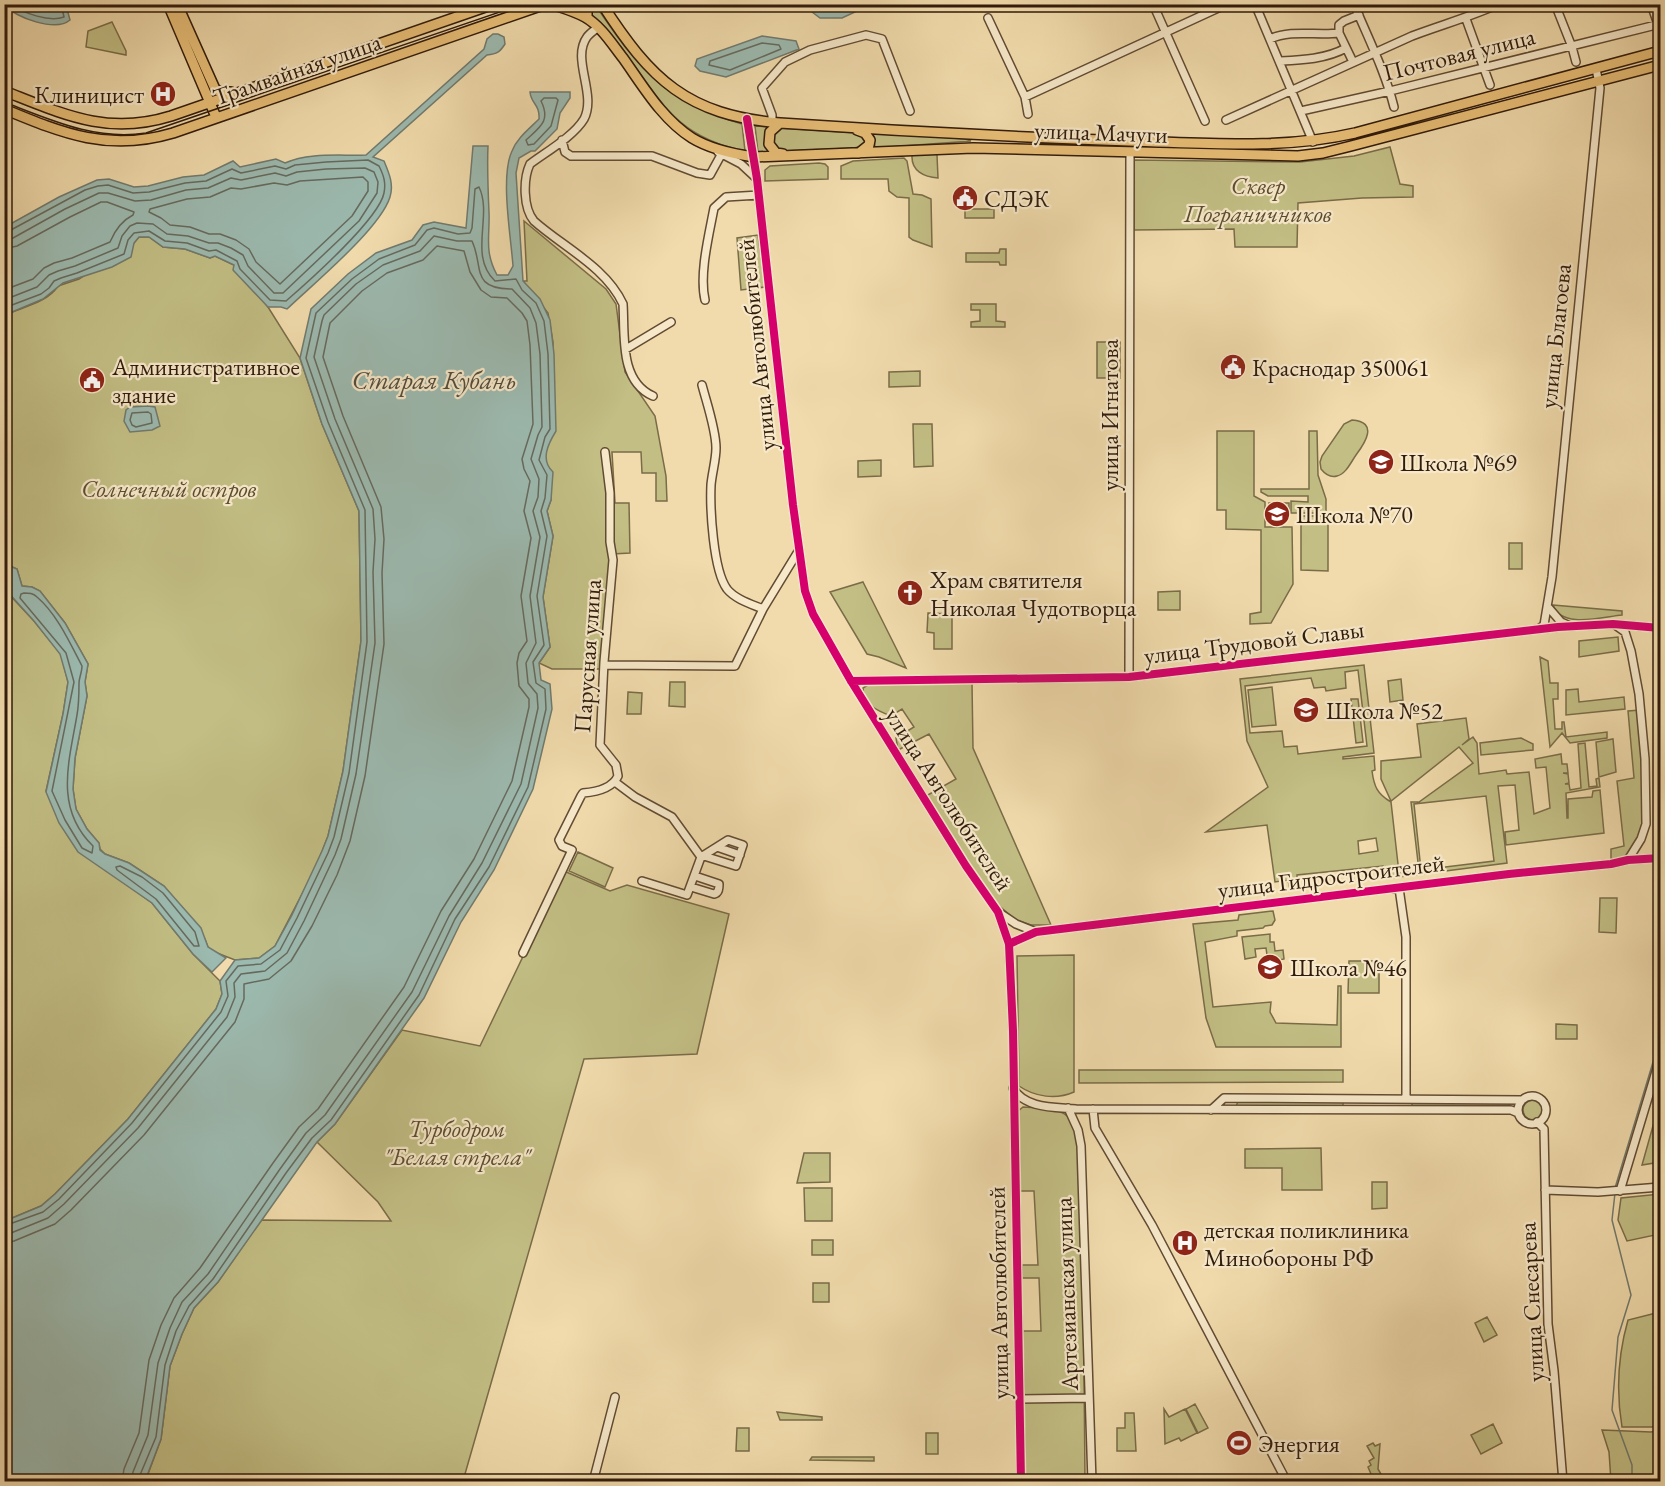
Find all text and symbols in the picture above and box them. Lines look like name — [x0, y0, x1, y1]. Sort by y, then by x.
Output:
street label: Почтовая улица — [1380, 20, 1539, 88]
street label: Трамвайная улица — [209, 26, 386, 112]
place label: Клиницист — [34, 79, 144, 110]
hospital icon: Клиницист — [148, 79, 178, 109]
street label: улица Мачуги — [1034, 114, 1169, 150]
park label: Сквер Пограничников — [1183, 170, 1332, 229]
public building icon: СДЭК — [950, 183, 980, 213]
place label: СДЭК — [984, 183, 1050, 214]
street label: улица Автолюбителей — [729, 237, 783, 452]
street label: улица Благоева — [1532, 262, 1578, 410]
street label: улица Игнатова — [1094, 339, 1125, 491]
place label: Административное здание — [111, 351, 300, 410]
public building icon: Краснодар 350061 — [1218, 352, 1248, 382]
place label: Краснодар 350061 — [1252, 352, 1429, 383]
water label: Старая Кубань — [352, 363, 516, 397]
public building icon: Административное здание — [77, 365, 107, 395]
school or university icon: Школа №69 — [1366, 447, 1396, 477]
place label: Школа №69 — [1400, 447, 1517, 478]
park label: Солнечный остров — [81, 473, 257, 504]
school or university icon: Школа №70 — [1262, 499, 1292, 529]
place label: Школа №70 — [1296, 499, 1413, 530]
place label: Храм святителя Николая Чудотворца — [929, 564, 1137, 623]
street label: Парусная улица — [566, 578, 608, 734]
church icon: Храм святителя Николая Чудотворца — [895, 578, 925, 608]
street label: улица Трудовой Славы — [1142, 613, 1366, 671]
school or university icon: Школа №52 — [1291, 695, 1321, 725]
place label: Школа №52 — [1326, 695, 1443, 726]
street label: улица Автолюбителей — [878, 701, 1020, 897]
street label: улица Гидростроителей — [1216, 847, 1446, 905]
school or university icon: Школа №46 — [1255, 952, 1285, 982]
place label: Школа №46 — [1290, 952, 1407, 983]
park label: Турбодром "Белая стрела" — [384, 1113, 532, 1172]
street label: улица Автолюбителей — [981, 1186, 1015, 1400]
street label: Артезианская улица — [1047, 1196, 1085, 1392]
place label: детская поликлиника Минобороны РФ — [1204, 1214, 1409, 1273]
street label: улица Снесарева — [1511, 1221, 1551, 1383]
hospital icon: детская поликлиника Минобороны РФ — [1170, 1228, 1200, 1258]
sports icon: Энергия — [1224, 1428, 1254, 1458]
place label: Энергия — [1258, 1428, 1340, 1459]

